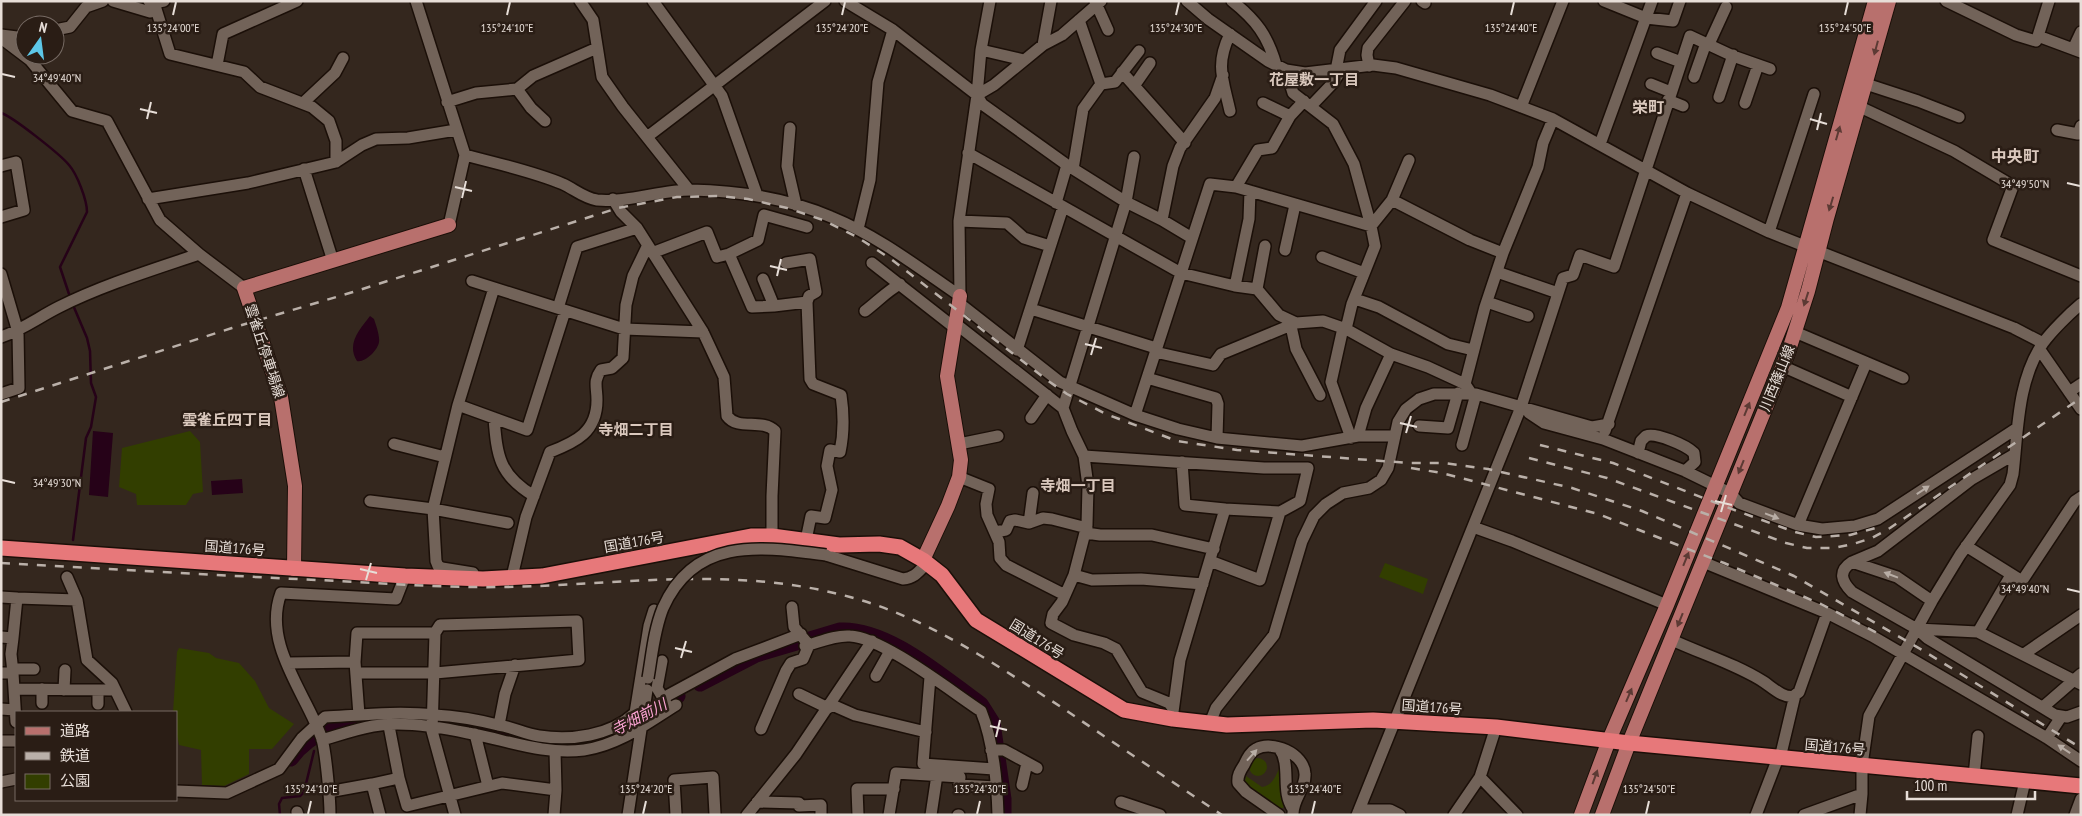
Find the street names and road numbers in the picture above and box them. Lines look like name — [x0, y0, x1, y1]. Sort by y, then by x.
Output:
street label: 雲雀丘停車場線 — [241, 302, 289, 400]
street label: 川西篠山線 — [1756, 342, 1798, 414]
street label: 国道176号 — [602, 528, 666, 556]
street label: 国道176号 — [204, 537, 266, 559]
street label: 国道176号 — [1006, 615, 1068, 663]
street label: 国道176号 — [1401, 696, 1463, 718]
street label: 国道176号 — [1804, 735, 1866, 759]

